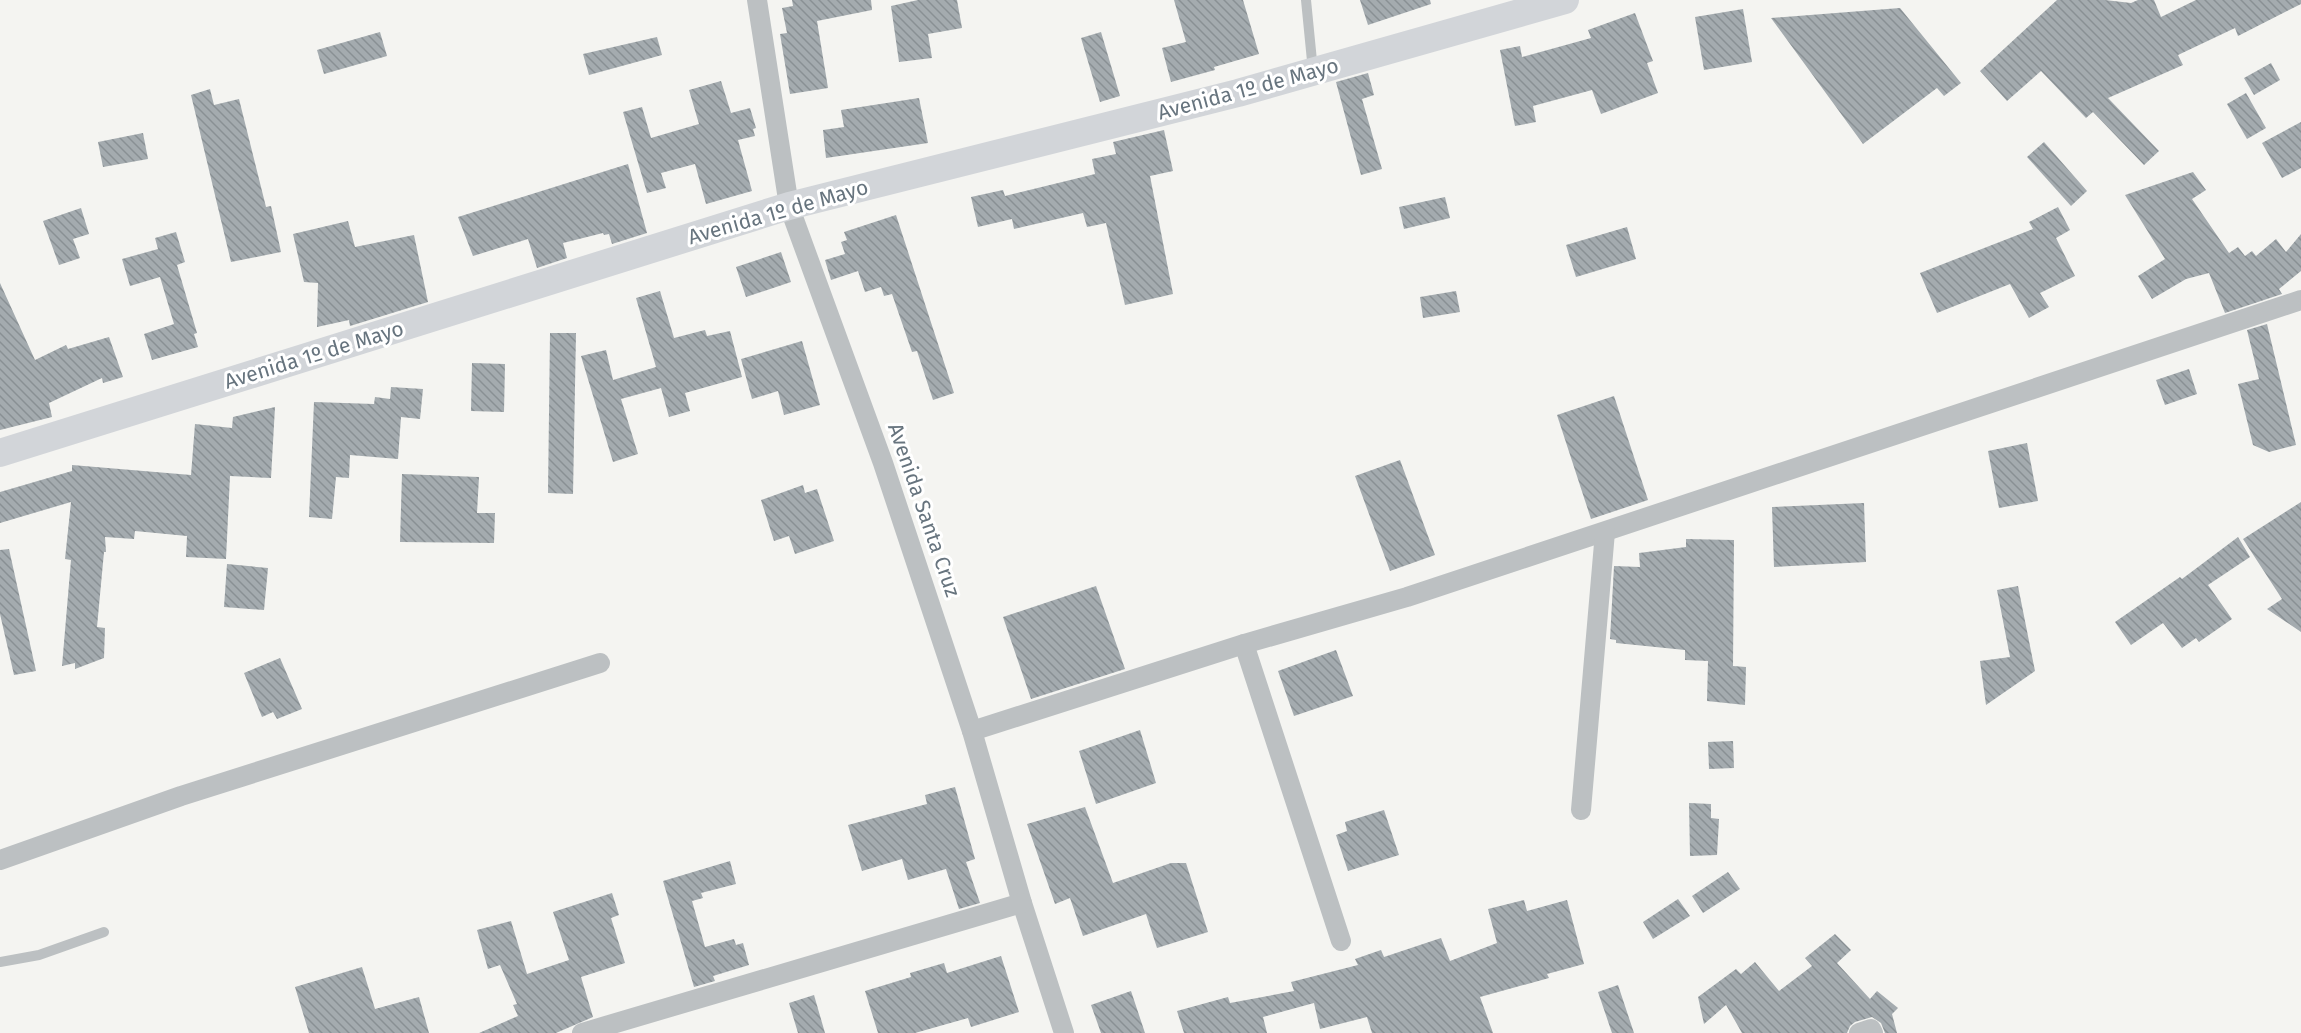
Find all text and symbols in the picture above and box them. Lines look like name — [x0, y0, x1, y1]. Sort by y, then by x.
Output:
street label: Avenida 1º de Mayo — [1155, 52, 1341, 126]
street label: Avenida 1º de Mayo — [685, 174, 871, 250]
street label: Avenida 1º de Mayo — [221, 315, 407, 395]
street label: Avenida Santa Cruz — [882, 420, 966, 600]

